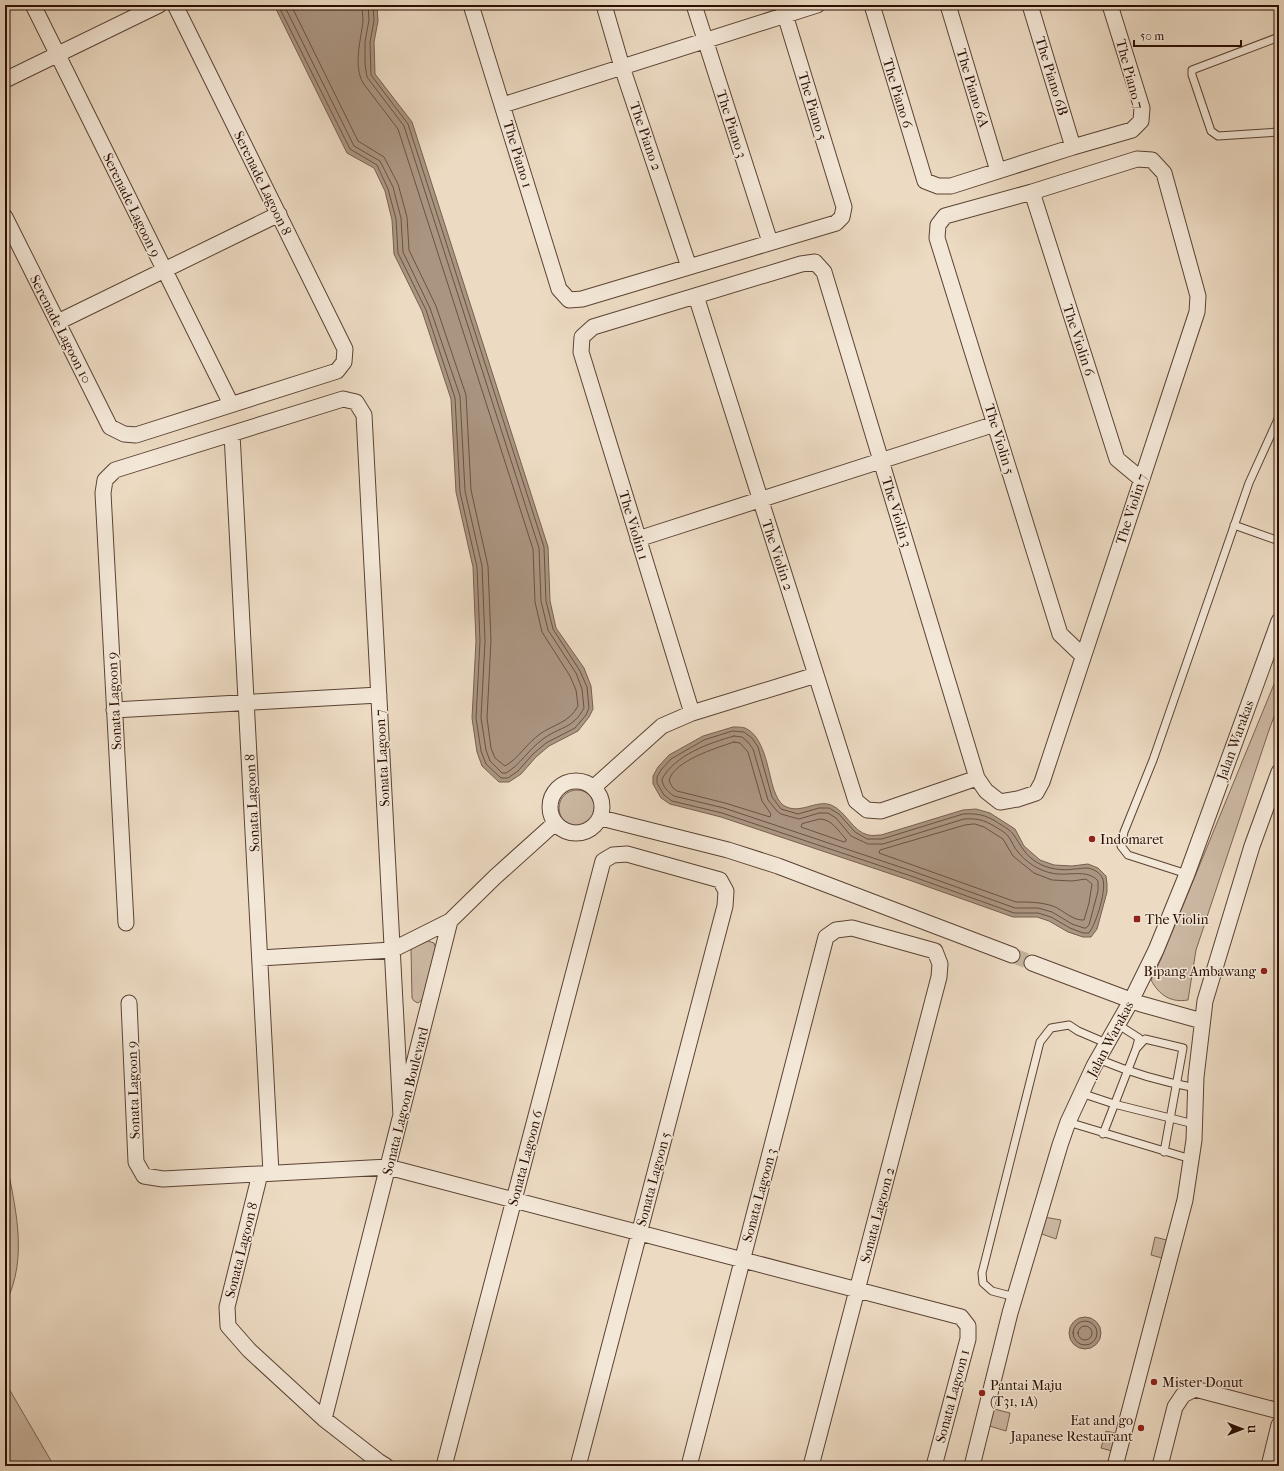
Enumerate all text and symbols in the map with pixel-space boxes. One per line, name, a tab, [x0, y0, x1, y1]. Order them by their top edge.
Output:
scale bar	[1134, 22, 1241, 48]
text: 50 m	[1140, 29, 1164, 43]
street label: The Piano 6B	[1032, 35, 1072, 118]
street label: The Piano 7	[1112, 37, 1147, 111]
street label: The Piano 6A	[953, 47, 993, 130]
street label: The Piano 6	[879, 56, 916, 131]
street label: The Piano 5	[794, 70, 831, 142]
street label: The Piano 3	[713, 88, 750, 160]
street label: The Piano 2	[626, 99, 665, 173]
street label: The Piano 1	[499, 118, 536, 190]
street label: Serenade Lagoon 8	[230, 128, 295, 238]
street label: Serenade Lagoon 9	[99, 150, 164, 260]
street label: Serenade Lagoon 10	[26, 272, 95, 386]
street label: The Violin 6	[1059, 302, 1098, 378]
street label: The Violin 5	[981, 402, 1018, 476]
street label: The Violin 7	[1112, 471, 1151, 547]
street label: The Violin 3	[878, 475, 915, 549]
street label: The Violin 1	[615, 488, 652, 562]
street label: The Violin 2	[758, 517, 797, 593]
street label: Sonata Lagoon 9	[103, 651, 126, 750]
street label: Jalan Warakas	[1213, 698, 1258, 783]
street label: Sonata Lagoon 7	[371, 709, 394, 807]
street label: Sonata Lagoon 8	[241, 754, 264, 852]
place label: Indomaret	[1100, 831, 1164, 848]
marker: Indomaret	[1087, 834, 1097, 844]
place label: The Violin	[1145, 911, 1209, 928]
marker: The Violin	[1132, 914, 1142, 924]
place label: Bipang Ambawang	[1144, 963, 1257, 980]
marker: Bipang Ambawang	[1259, 966, 1269, 976]
street label: Jalan Warakas	[1083, 998, 1138, 1081]
street label: Sonata Lagoon Boulevard	[379, 1025, 432, 1177]
street label: Sonata Lagoon 9	[123, 1041, 144, 1139]
street label: Sonata Lagoon 6	[505, 1108, 547, 1208]
street label: Sonata Lagoon 5	[633, 1130, 674, 1228]
street label: Sonata Lagoon 3	[739, 1146, 780, 1244]
street label: Sonata Lagoon 2	[857, 1166, 898, 1265]
street label: Sonata Lagoon 8	[221, 1201, 262, 1300]
street label: Sonata Lagoon 1	[932, 1348, 973, 1445]
place label: Mister Donut	[1162, 1374, 1244, 1391]
place label: Pantai Maju (T31, 1A)	[990, 1377, 1062, 1410]
marker: Mister Donut	[1149, 1377, 1159, 1387]
marker: Pantai Maju (T31, 1A)	[977, 1388, 987, 1398]
north arrow	[1222, 1409, 1262, 1449]
place label: Eat and go Japanese Restaurant	[1010, 1412, 1133, 1445]
marker: Eat and go Japanese Restaurant	[1136, 1423, 1146, 1433]
text: U	[1245, 1424, 1258, 1434]

